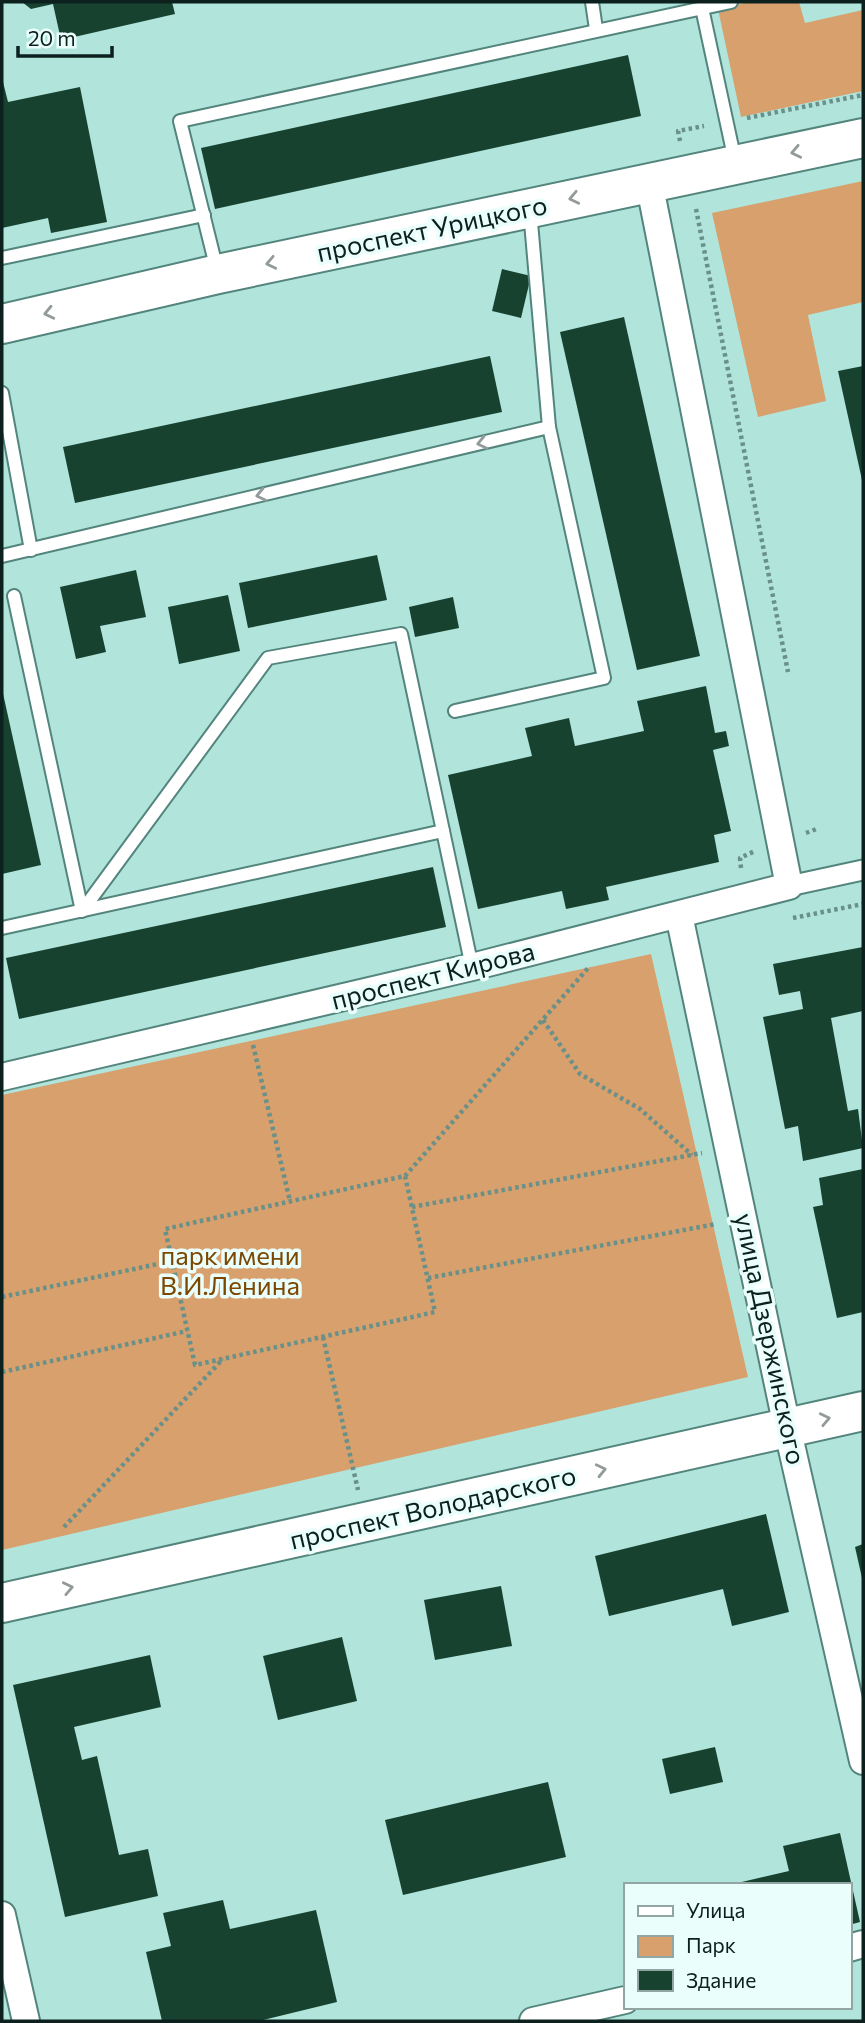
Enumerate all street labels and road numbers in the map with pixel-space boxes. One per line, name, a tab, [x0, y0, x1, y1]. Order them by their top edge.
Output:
street label: проспект Урицкого	[314, 188, 550, 267]
street label: проспект Кирова	[328, 934, 537, 1015]
street label: улица Дзержинского	[730, 1210, 813, 1467]
street label: проспект Володарского	[286, 1458, 579, 1555]

